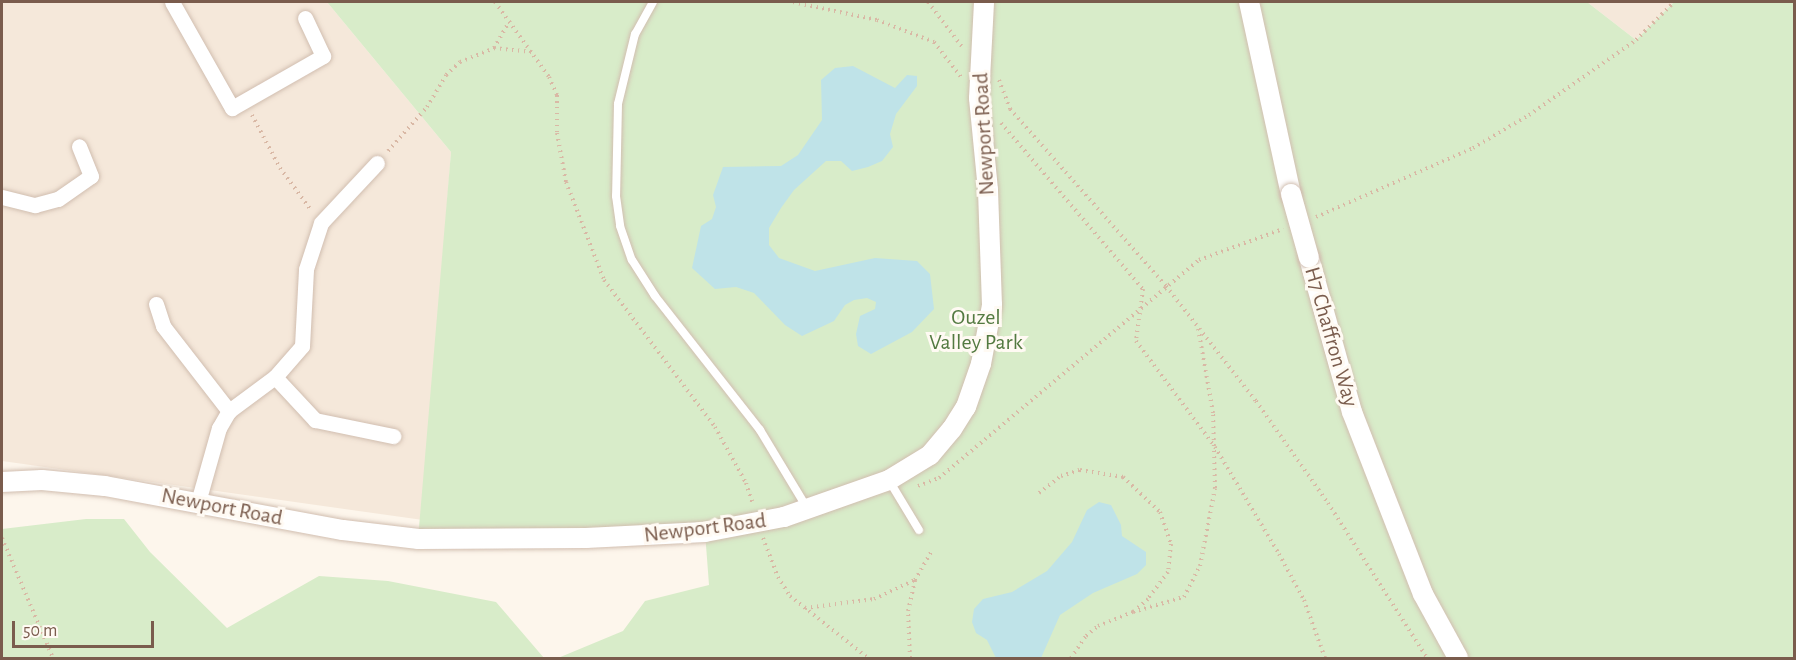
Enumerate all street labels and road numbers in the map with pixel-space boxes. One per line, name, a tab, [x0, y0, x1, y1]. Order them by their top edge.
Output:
street label: Newport Road	[968, 72, 1000, 196]
street label: H7 Chaffron Way	[1298, 264, 1364, 410]
street label: Newport Road	[159, 482, 285, 532]
street label: Newport Road	[642, 507, 768, 549]

